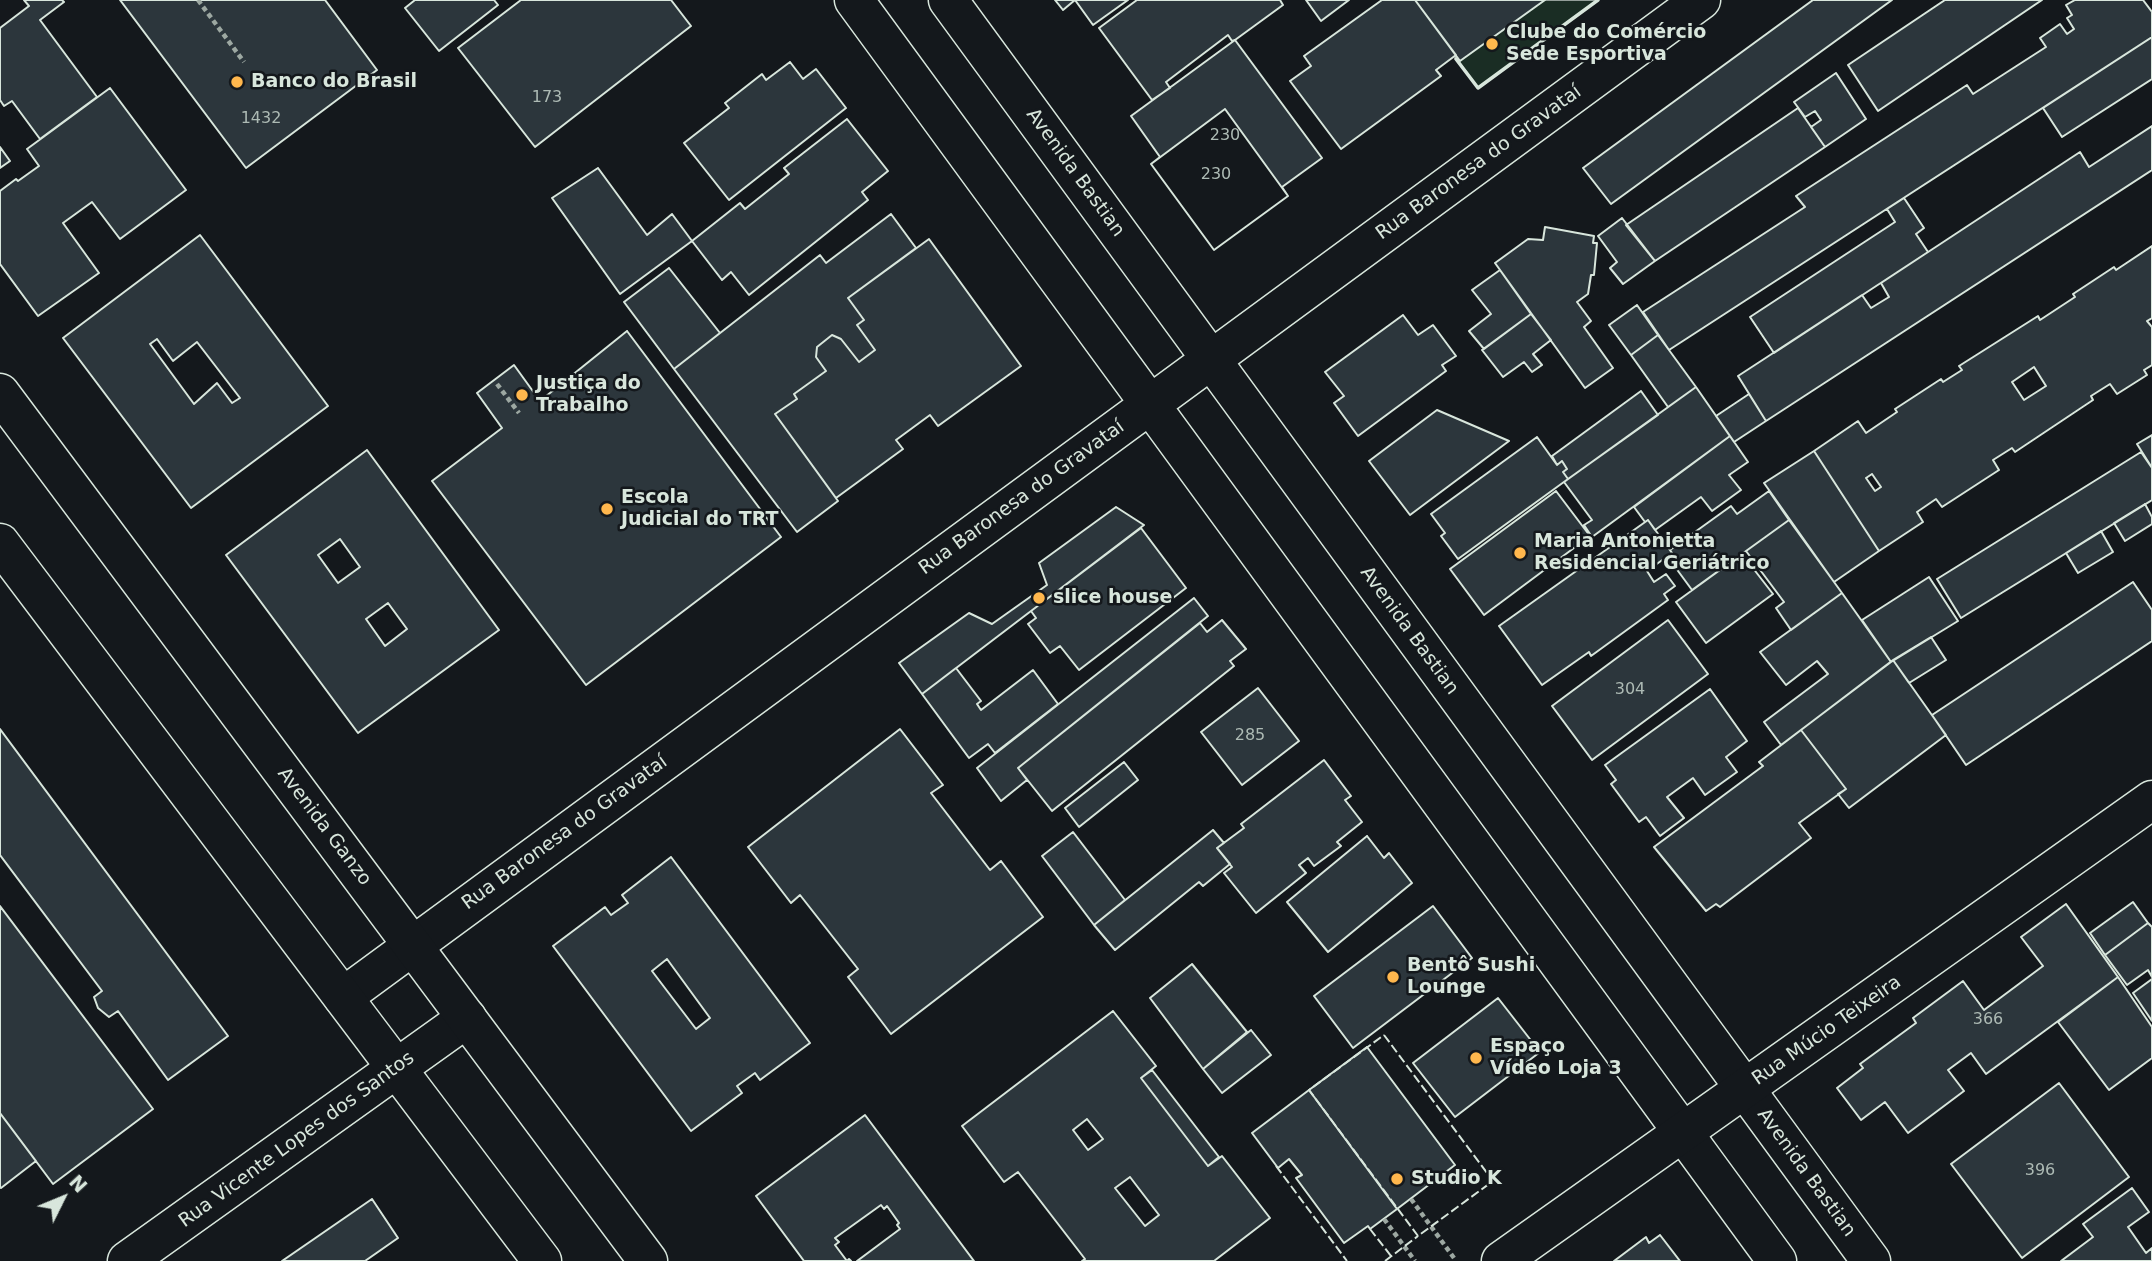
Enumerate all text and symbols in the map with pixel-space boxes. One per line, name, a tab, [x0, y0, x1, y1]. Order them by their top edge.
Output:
place label: Clube do Comércio Sede Esportiva	[1506, 22, 1706, 66]
marker: Clube do Comércio Sede Esportiva	[1484, 36, 1500, 52]
place label: Banco do Brasil	[251, 71, 417, 93]
marker: Banco do Brasil	[229, 74, 245, 90]
street label: Rua Baronesa do Gravataí	[1372, 81, 1586, 245]
house number: 173	[532, 88, 562, 108]
street label: Avenida Bastian	[1021, 104, 1129, 242]
house number: 1432	[241, 109, 281, 129]
house number: 230	[1210, 126, 1240, 146]
house number: 230	[1201, 165, 1231, 185]
place label: Justiça do Trabalho	[536, 373, 641, 417]
marker: Justiça do Trabalho	[514, 387, 530, 403]
street label: Rua Baronesa do Gravataí	[915, 416, 1129, 580]
place label: Escola Judicial do TRT	[621, 487, 778, 531]
marker: Escola Judicial do TRT	[599, 501, 615, 517]
place label: Maria Antonietta Residencial Geriátrico	[1534, 531, 1770, 575]
marker: Maria Antonietta Residencial Geriátrico	[1512, 545, 1528, 561]
street label: Avenida Bastian	[1355, 562, 1463, 700]
place label: slice house	[1053, 587, 1172, 609]
marker: slice house	[1031, 590, 1047, 606]
house number: 304	[1615, 680, 1645, 700]
house number: 285	[1235, 726, 1265, 746]
street label: Rua Baronesa do Gravataí	[458, 751, 672, 915]
street label: Avenida Ganzo	[272, 763, 376, 891]
place label: Bentô Sushi Lounge	[1407, 955, 1535, 999]
marker: Bentô Sushi Lounge	[1385, 969, 1401, 985]
street label: Rua Múcio Teixeira	[1748, 971, 1906, 1091]
house number: 366	[1973, 1010, 2003, 1030]
place label: Espaço Vídeo Loja 3	[1490, 1036, 1622, 1080]
street label: Rua Vicente Lopes dos Santos	[175, 1047, 419, 1233]
marker: Espaço Vídeo Loja 3	[1468, 1050, 1484, 1066]
street label: Avenida Bastian	[1752, 1104, 1860, 1242]
house number: 396	[2025, 1161, 2055, 1181]
north arrow	[28, 1163, 98, 1233]
place label: Studio K	[1411, 1168, 1502, 1190]
text: N	[65, 1170, 92, 1197]
marker: Studio K	[1389, 1171, 1405, 1187]

